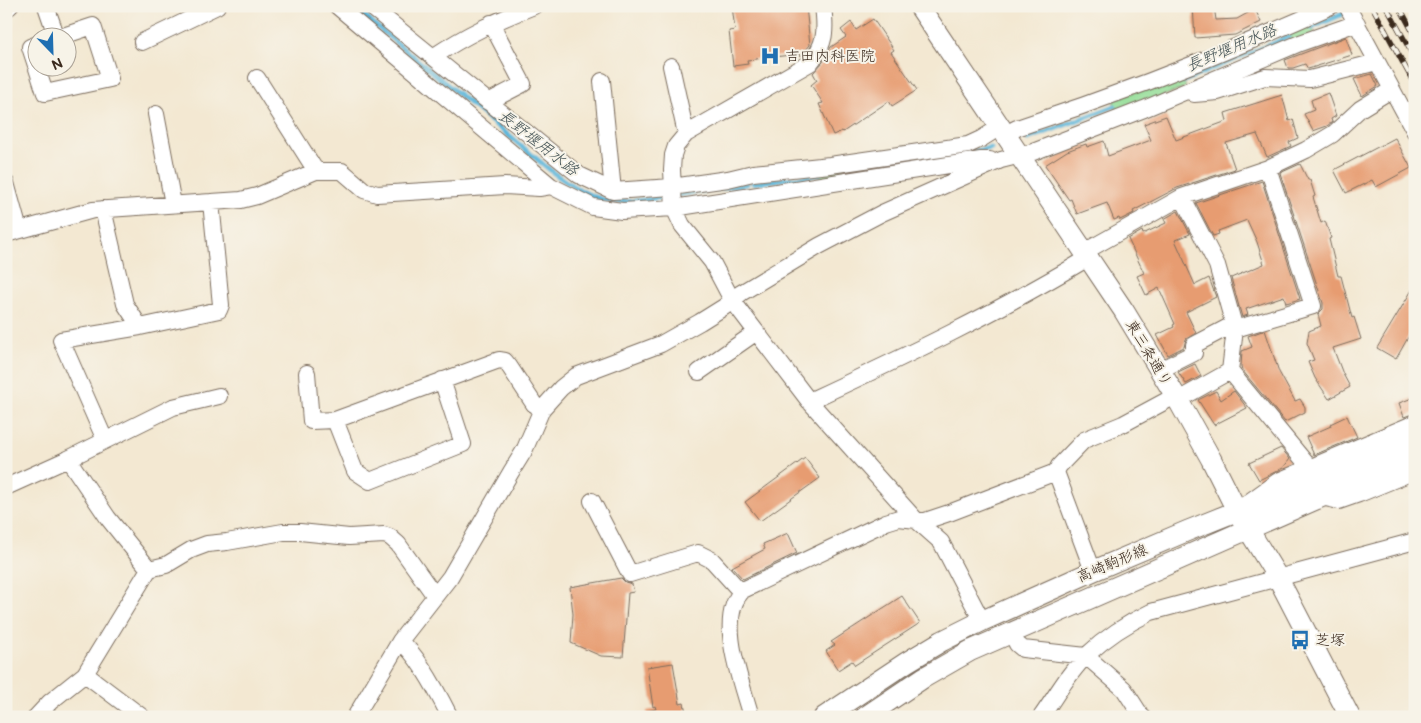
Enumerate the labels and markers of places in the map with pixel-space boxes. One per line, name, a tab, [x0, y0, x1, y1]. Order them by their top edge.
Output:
hospital icon: 吉田内科医院	[759, 45, 781, 67]
place label: 吉田内科医院	[785, 47, 875, 66]
bus stop icon: 芝塚	[1289, 629, 1311, 651]
place label: 芝塚	[1315, 631, 1345, 650]

